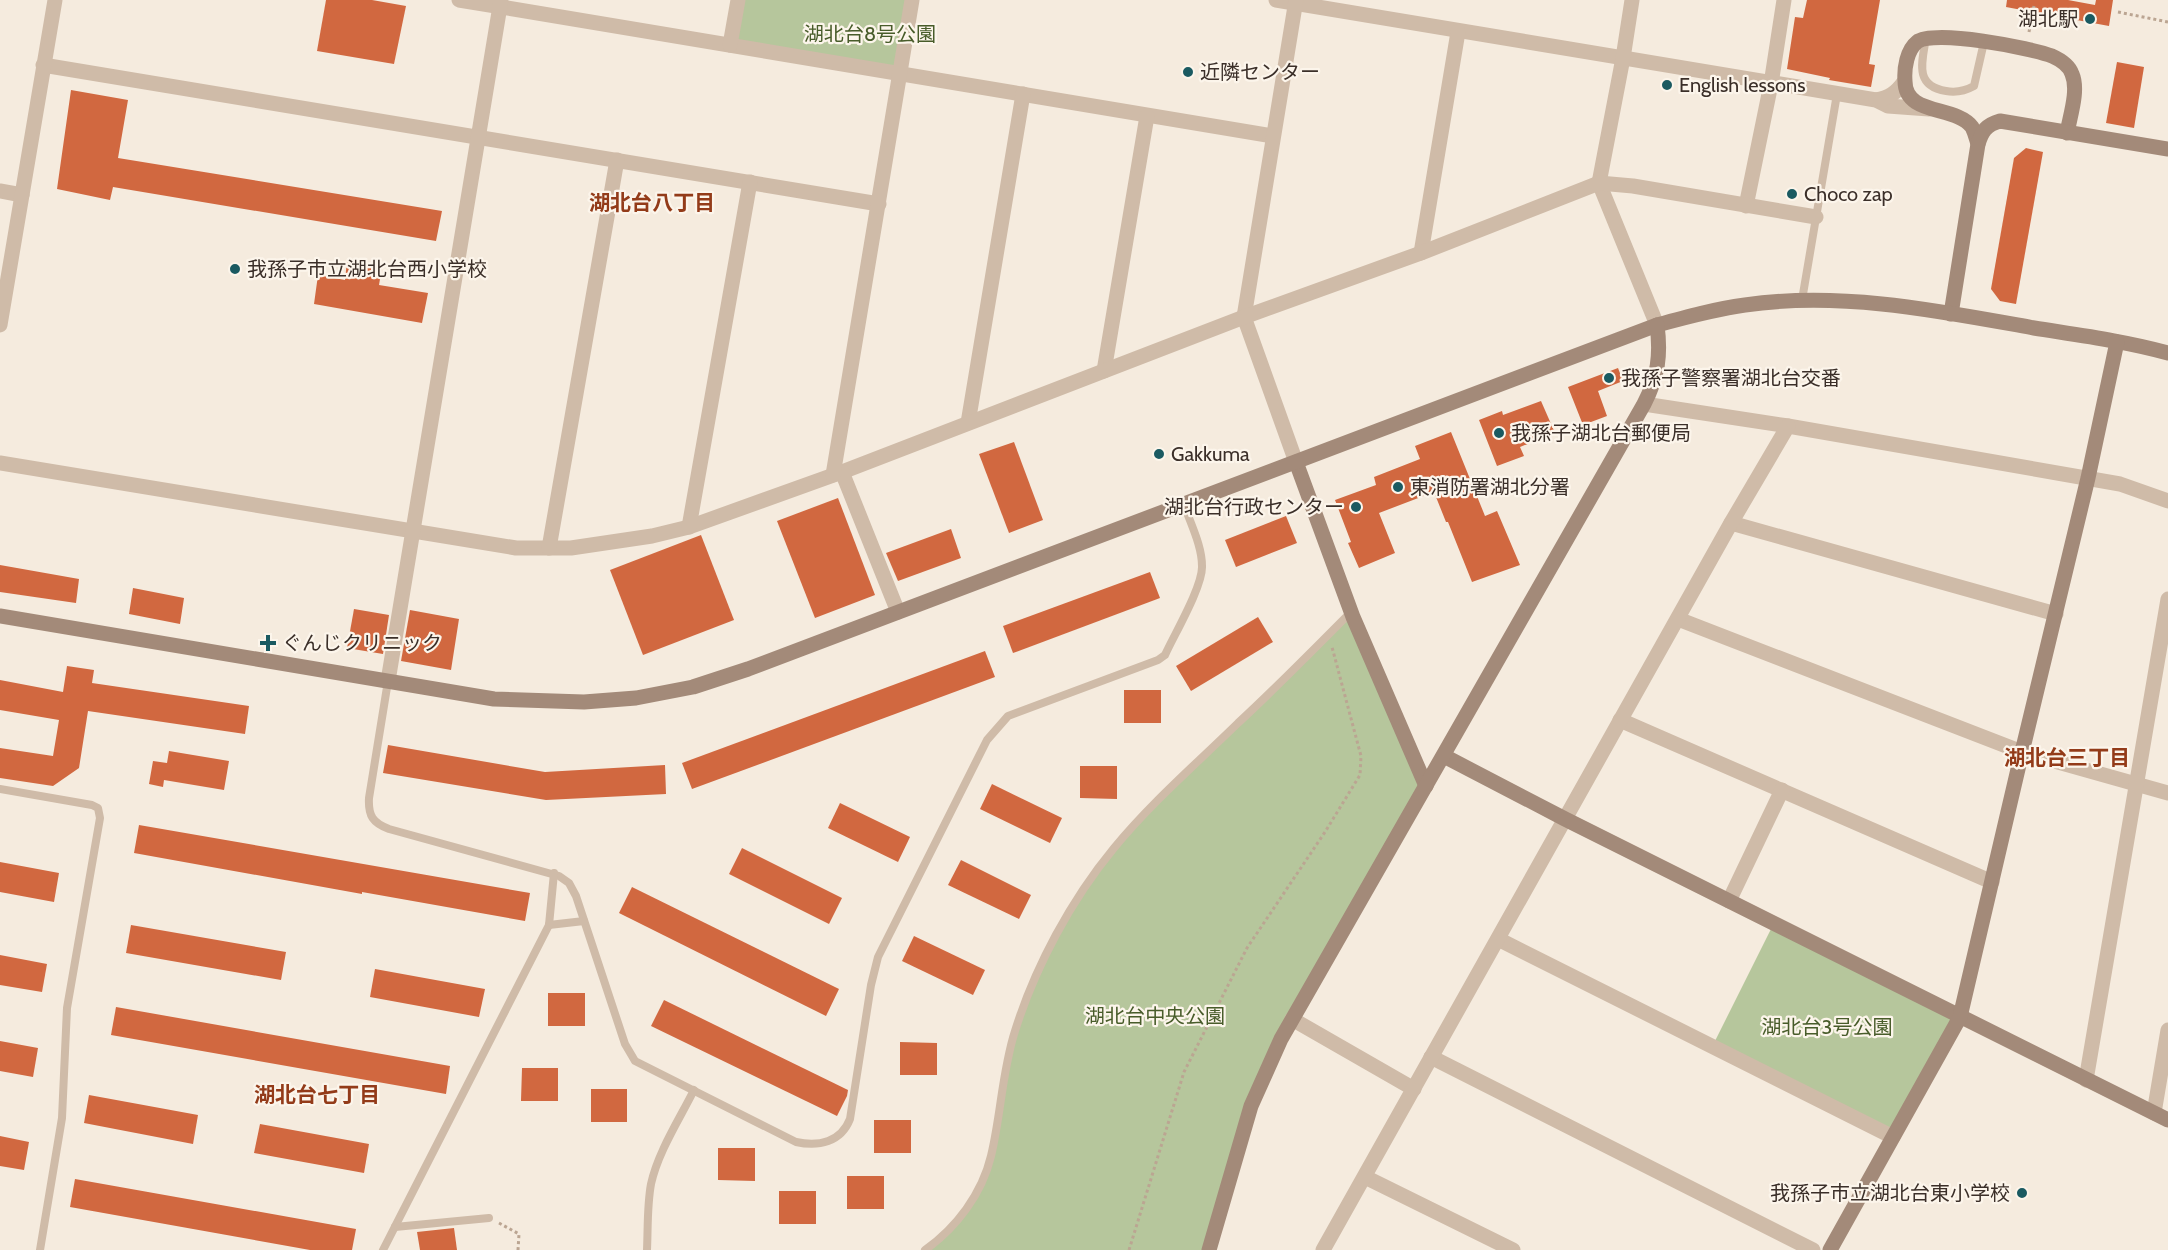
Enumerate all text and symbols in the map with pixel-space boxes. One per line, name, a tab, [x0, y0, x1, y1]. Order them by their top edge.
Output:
place label: 湖北駅	[2018, 7, 2078, 31]
marker: 湖北駅	[2083, 12, 2097, 26]
park label: 湖北台8号公園	[804, 22, 936, 46]
place label: 近隣センター	[1200, 60, 1320, 84]
marker: 近隣センター	[1181, 65, 1195, 79]
place label: English lessons	[1679, 73, 1806, 97]
marker: English lessons	[1660, 78, 1674, 92]
place label: Choco zap	[1804, 182, 1893, 206]
marker: Choco zap	[1785, 187, 1799, 201]
district label: 湖北台八丁目	[589, 190, 715, 215]
place label: 我孫子市立湖北台西小学校	[247, 257, 487, 281]
marker: 我孫子市立湖北台西小学校	[228, 262, 242, 276]
place label: 我孫子警察署湖北台交番	[1621, 366, 1841, 390]
marker: 我孫子警察署湖北台交番	[1602, 371, 1616, 385]
place label: 我孫子湖北台郵便局	[1511, 421, 1691, 445]
marker: 我孫子湖北台郵便局	[1492, 426, 1506, 440]
place label: Gakkuma	[1171, 442, 1250, 466]
marker: Gakkuma	[1152, 447, 1166, 461]
place label: 東消防署湖北分署	[1410, 475, 1570, 499]
marker: 東消防署湖北分署	[1391, 480, 1405, 494]
place label: 湖北台行政センター	[1164, 495, 1344, 519]
marker: 湖北台行政センター	[1349, 500, 1363, 514]
place label: ぐんじクリニック	[282, 631, 442, 655]
marker: ぐんじクリニック	[259, 634, 277, 652]
district label: 湖北台三丁目	[2004, 745, 2130, 770]
park label: 湖北台中央公園	[1085, 1004, 1225, 1028]
park label: 湖北台3号公園	[1762, 1015, 1892, 1039]
district label: 湖北台七丁目	[254, 1082, 380, 1107]
place label: 我孫子市立湖北台東小学校	[1770, 1181, 2010, 1205]
marker: 我孫子市立湖北台東小学校	[2015, 1186, 2029, 1200]

